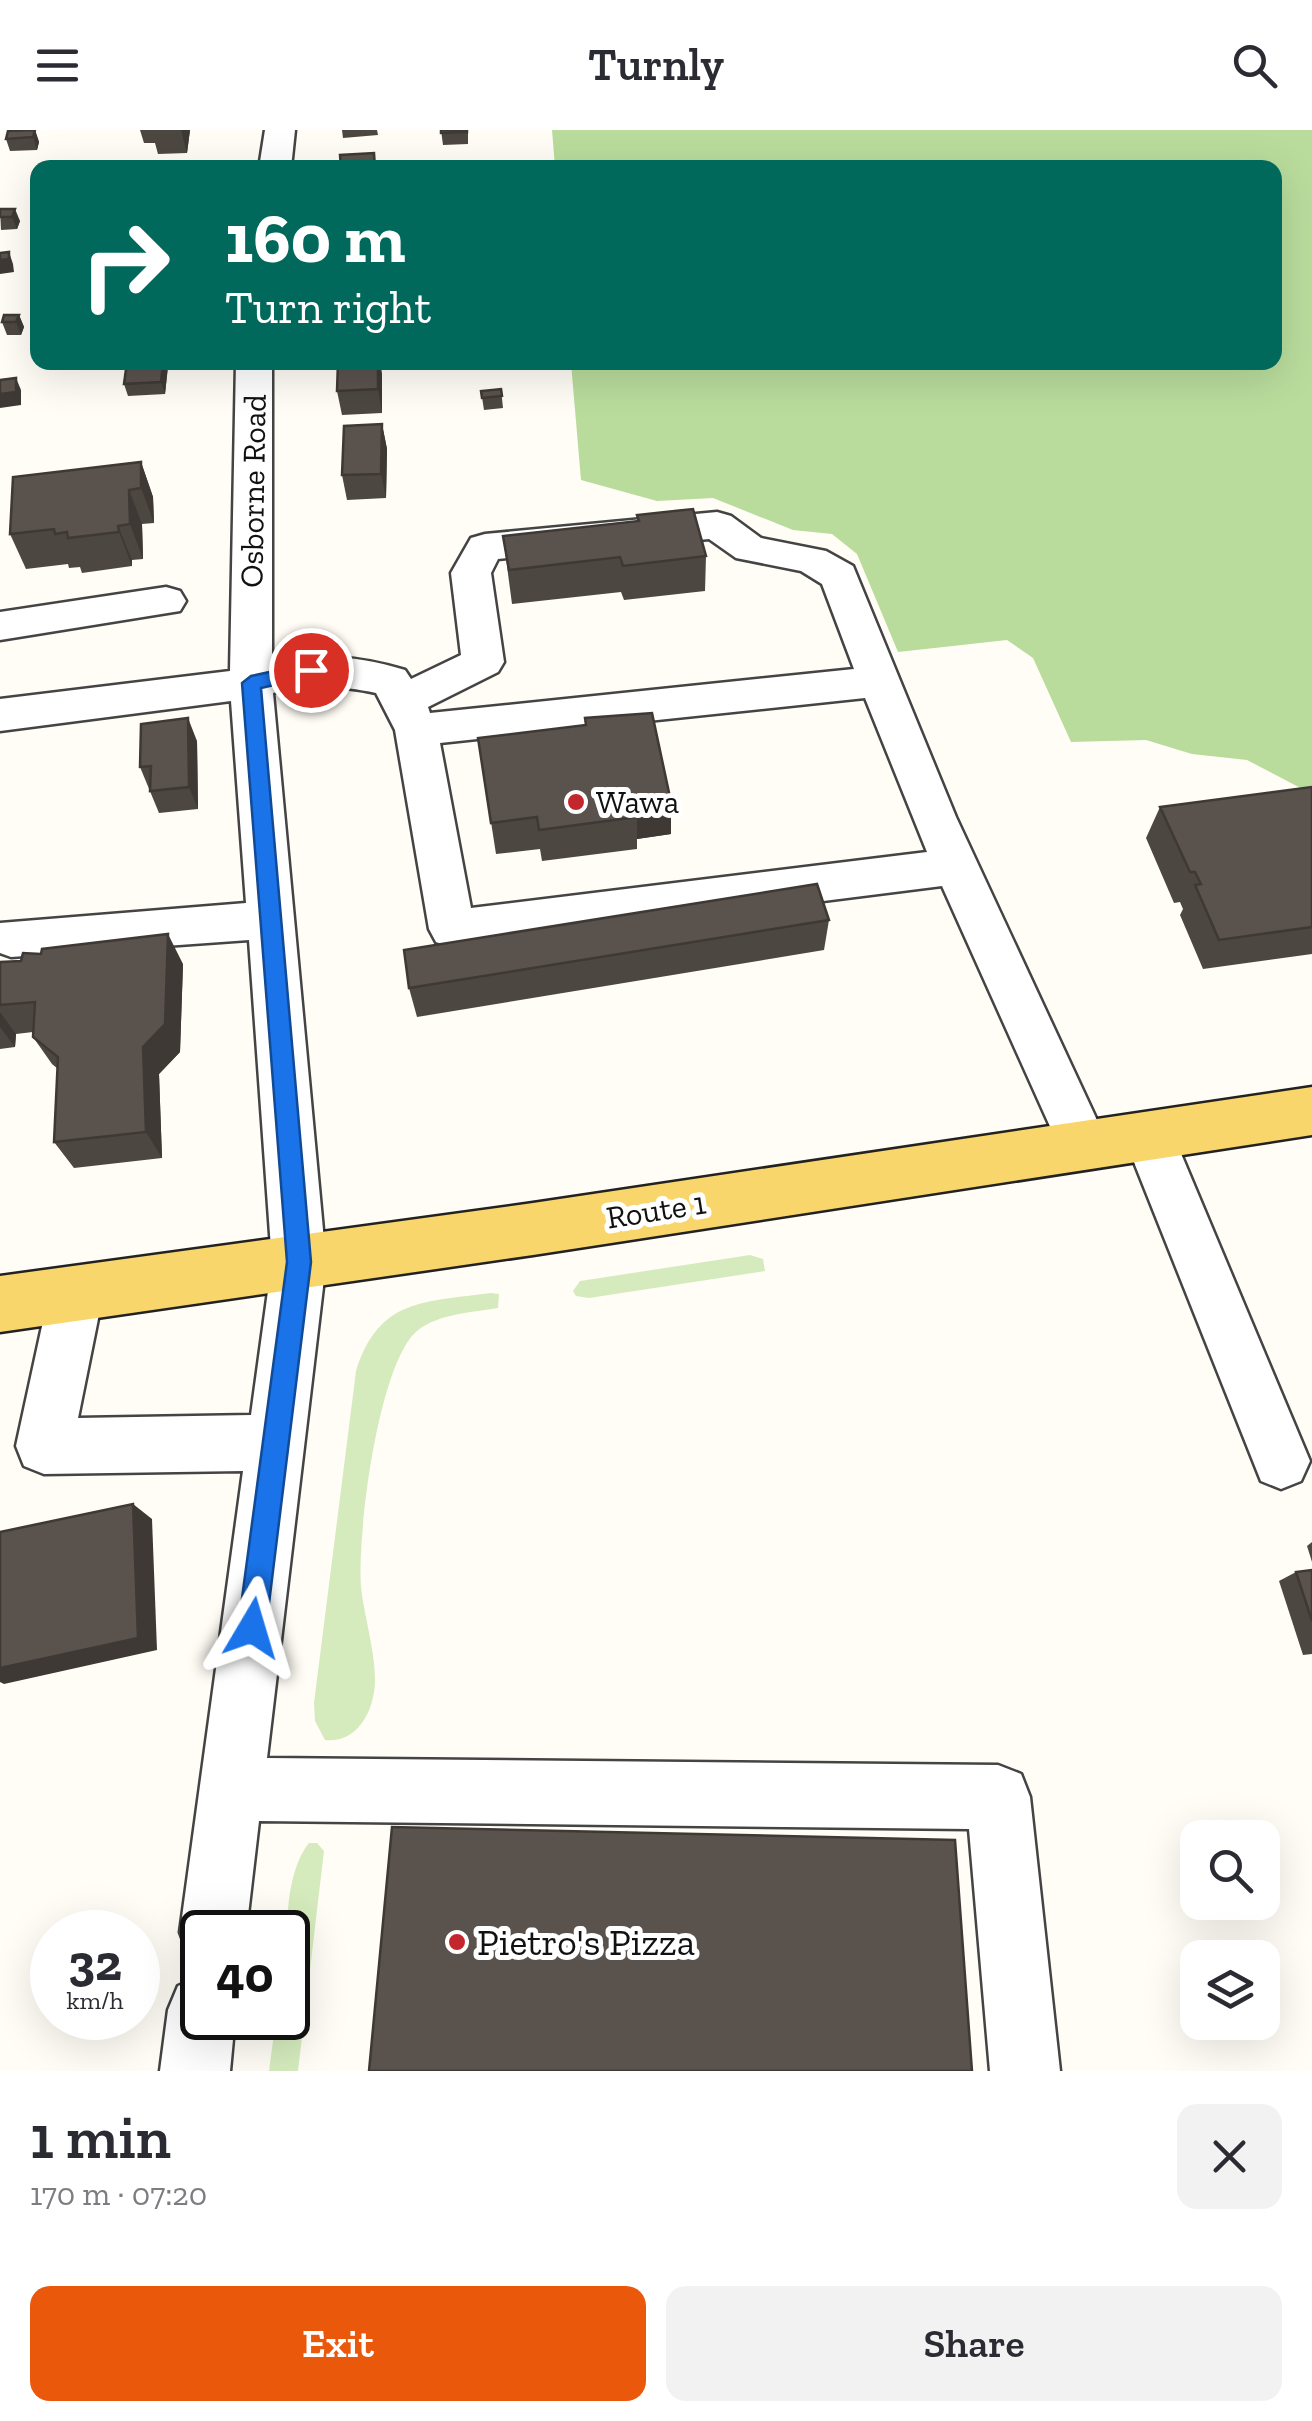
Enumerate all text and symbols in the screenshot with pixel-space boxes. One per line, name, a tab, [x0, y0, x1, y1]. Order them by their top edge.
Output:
icon: menu	[30, 38, 85, 93]
text: Turnly	[588, 38, 724, 92]
icon: search	[1227, 38, 1282, 93]
text: 160 m	[225, 196, 406, 280]
icon: right	[60, 200, 190, 330]
text: Turn right	[225, 281, 431, 335]
street label: Osborne Road	[232, 393, 274, 588]
pin	[269, 628, 354, 713]
icon: arrive	[284, 643, 339, 698]
place label: Wawa	[596, 783, 679, 821]
marker: Wawa	[565, 791, 587, 813]
street label: Route 1	[604, 1183, 708, 1237]
position arrow	[200, 1576, 304, 1680]
map controls	[1180, 1820, 1280, 2040]
button: search	[1180, 1820, 1280, 1920]
speed limit sign: 40	[180, 1910, 310, 2040]
place label: Pietro's Pizza	[477, 1919, 695, 1965]
marker: Pietro's Pizza	[446, 1931, 468, 1953]
text: 32	[68, 1933, 122, 1993]
button: layers	[1180, 1940, 1280, 2040]
text: km/h	[66, 1985, 124, 2015]
text: 1 min	[30, 2101, 171, 2173]
button: close	[1177, 2104, 1282, 2209]
text: 170 m · 07:20	[30, 2175, 207, 2213]
button: Exit	[30, 2286, 646, 2401]
button: Share	[666, 2286, 1282, 2401]

